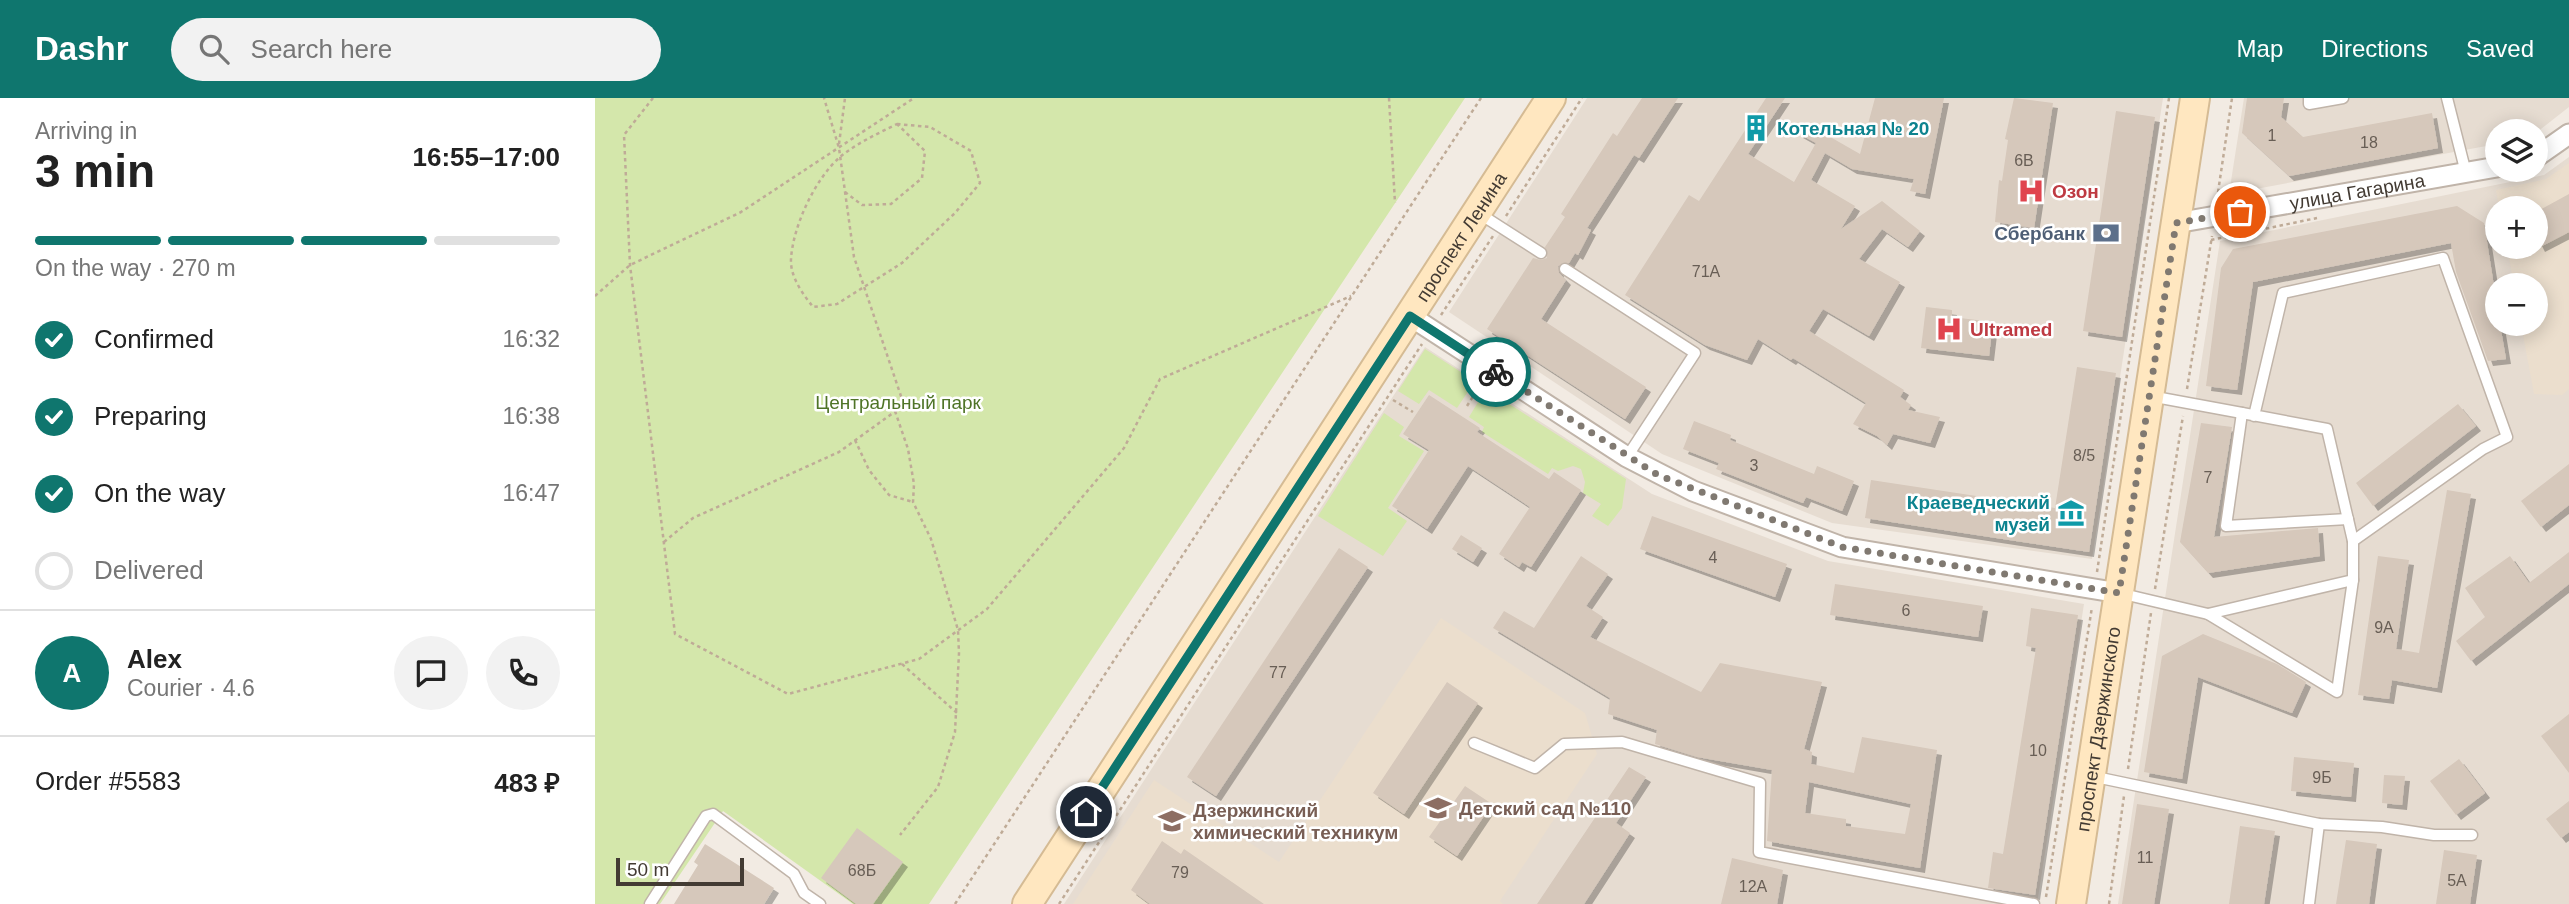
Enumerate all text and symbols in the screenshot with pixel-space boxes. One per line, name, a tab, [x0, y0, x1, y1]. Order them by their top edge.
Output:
search box	[171, 18, 661, 81]
text: Dashr	[35, 30, 129, 67]
icon: search	[195, 30, 233, 68]
text: Search here	[251, 34, 392, 64]
text: Map	[2237, 35, 2283, 62]
text: Directions	[2321, 35, 2428, 62]
text: Saved	[2466, 35, 2534, 62]
building icon: Котельная № 20	[1741, 113, 1771, 143]
text: Arriving in	[35, 118, 137, 144]
place label: Котельная № 20	[1777, 118, 1929, 139]
map controls	[2485, 119, 2548, 336]
button: layers	[2485, 119, 2548, 182]
house number: 1	[2268, 127, 2277, 144]
house number: 18	[2360, 134, 2378, 151]
text: 16:55–17:00	[413, 142, 560, 172]
text: 3 min	[35, 145, 155, 197]
house number: 6В	[2014, 152, 2034, 169]
street label: проспект Ленина	[1412, 168, 1511, 305]
street label: улица Гагарина	[2288, 170, 2427, 214]
hospital icon: Озон	[2016, 176, 2046, 206]
place label: Озон	[2052, 181, 2099, 202]
pin	[2210, 182, 2270, 242]
icon: bag	[2221, 193, 2259, 231]
button: +	[2485, 196, 2548, 259]
bank icon: Сбербанк	[2091, 218, 2121, 248]
place label: Сбербанк	[1994, 223, 2085, 244]
text: On the way · 270 m	[35, 255, 236, 281]
house number: 71А	[1692, 263, 1721, 280]
button: −	[2485, 273, 2548, 336]
hospital icon: Ultramed	[1934, 314, 1964, 344]
place label: Ultramed	[1970, 319, 2052, 340]
icon: check	[35, 321, 73, 359]
text: Confirmed	[94, 324, 214, 354]
text: 16:32	[502, 326, 560, 352]
courier	[1461, 337, 1531, 407]
icon: bike	[1477, 353, 1515, 391]
park label: Центральный парк	[815, 392, 982, 413]
icon: check	[35, 398, 73, 436]
text: Preparing	[94, 401, 207, 431]
text: 16:38	[502, 403, 560, 429]
house number: 8/5	[2073, 447, 2095, 464]
house number: 3	[1750, 457, 1759, 474]
house number: 7	[2204, 469, 2213, 486]
icon: check	[35, 475, 73, 513]
text: On the way	[94, 478, 226, 508]
text: 16:47	[502, 480, 560, 506]
place label: Краеведческий музей	[1907, 492, 2050, 535]
museum icon: Краеведческий музей	[2056, 498, 2086, 528]
house number: 4	[1709, 549, 1718, 566]
text: Delivered	[94, 555, 204, 585]
house number: 6	[1902, 602, 1911, 619]
house number: 9А	[2374, 619, 2394, 636]
street label: проспект Дзержинского	[2072, 625, 2125, 833]
button: chat	[394, 636, 468, 710]
button: phone	[486, 636, 560, 710]
text: Alex	[127, 644, 182, 674]
text: A	[63, 658, 81, 688]
house number: 77	[1269, 664, 1287, 681]
text: Courier · 4.6	[127, 675, 255, 701]
house number: 10	[2029, 742, 2047, 759]
text: Order #5583	[35, 766, 181, 796]
text: 483 ₽	[494, 768, 560, 798]
house number: 9Б	[2312, 769, 2332, 786]
pin	[1056, 782, 1116, 842]
icon: home	[1067, 793, 1105, 831]
school or university icon: Детский сад №110	[1423, 793, 1453, 823]
place label: Детский сад №110	[1459, 798, 1631, 819]
place label: Дзержинский химический техникум	[1193, 800, 1398, 843]
school or university icon: Дзержинский химический техникум	[1157, 806, 1187, 836]
house number: 11	[2137, 849, 2153, 866]
scale bar	[616, 855, 744, 887]
text: 50 m	[627, 859, 669, 880]
house number: 68Б	[848, 862, 876, 879]
house number: 79	[1171, 864, 1189, 881]
house number: 5А	[2447, 872, 2467, 889]
house number: 12А	[1739, 878, 1768, 895]

